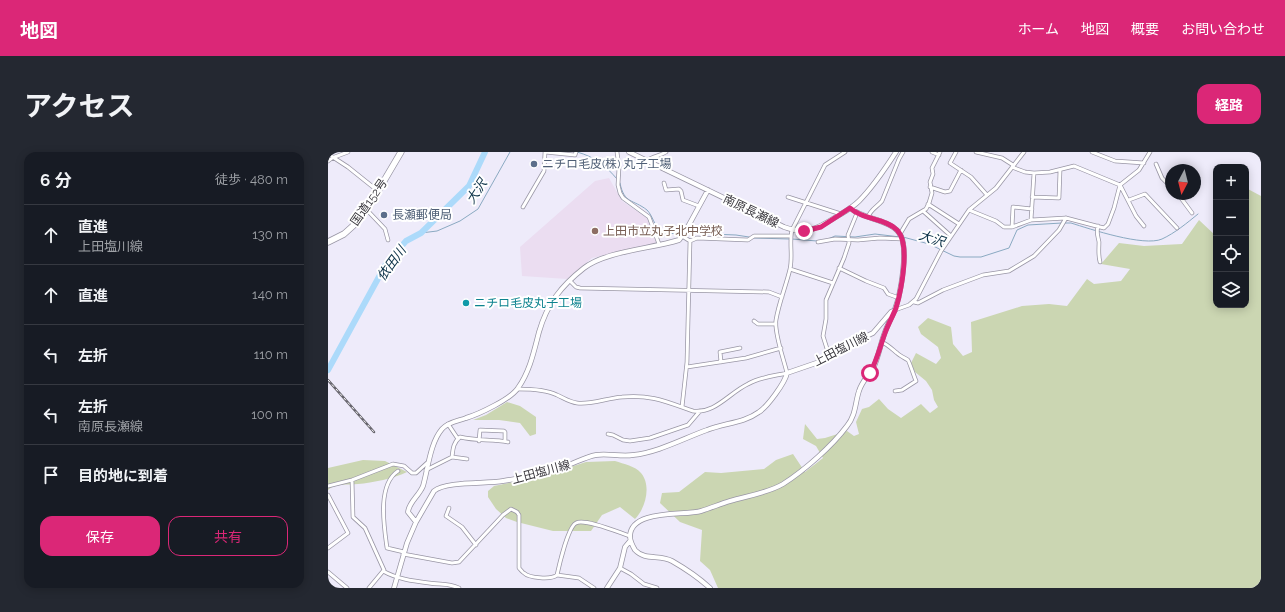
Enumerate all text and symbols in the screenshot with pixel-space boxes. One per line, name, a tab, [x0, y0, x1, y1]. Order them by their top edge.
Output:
text: 地図	[20, 19, 58, 41]
text: ホーム	[1017, 21, 1059, 37]
text: 地図	[1081, 21, 1109, 37]
text: 概要	[1131, 21, 1159, 37]
text: お問い合わせ	[1181, 21, 1265, 37]
button: 経路	[1197, 84, 1261, 124]
text: アクセス	[24, 90, 135, 123]
place label: ニチロ毛皮(株) 丸子工場	[542, 157, 672, 171]
marker: ニチロ毛皮(株) 丸子工場	[529, 159, 539, 169]
north arrow	[1165, 164, 1201, 200]
map controls	[1213, 164, 1249, 308]
button: +	[1213, 164, 1249, 200]
text: 6 分	[40, 170, 71, 190]
text: 徒歩 · 480 m	[215, 172, 288, 187]
water label: 大沢	[463, 175, 491, 206]
street label: 国道152号	[348, 176, 390, 228]
street label: 南原長瀬線	[721, 192, 781, 230]
button: −	[1213, 200, 1249, 236]
place label: 長瀬郵便局	[392, 208, 452, 222]
marker: 長瀬郵便局	[379, 210, 389, 220]
text: 直進	[78, 218, 108, 236]
route end	[795, 222, 813, 240]
icon: ahead	[40, 224, 62, 246]
place label: 上田市立丸子北中学校	[603, 224, 723, 238]
marker: 上田市立丸子北中学校	[590, 226, 600, 236]
text: 130 m	[252, 227, 288, 242]
water label: 大沢	[917, 227, 948, 250]
button: locate	[1213, 236, 1249, 272]
text: 上田塩川線	[78, 239, 143, 254]
water label: 依田川	[374, 241, 410, 283]
button: layers	[1213, 272, 1249, 308]
icon: ahead	[40, 284, 62, 306]
text: 直進	[78, 287, 108, 305]
text: 140 m	[252, 287, 288, 302]
place label: ニチロ毛皮丸子工場	[474, 296, 582, 310]
marker: ニチロ毛皮丸子工場	[461, 298, 471, 308]
street label: 上田塩川線	[811, 329, 871, 369]
icon: left	[40, 344, 62, 366]
text: 左折	[78, 347, 108, 365]
text: 110 m	[254, 347, 288, 362]
route start	[861, 364, 879, 382]
text: 左折	[78, 398, 108, 416]
icon: left	[40, 404, 62, 426]
text: 100 m	[251, 407, 288, 422]
text: 南原長瀬線	[78, 419, 143, 434]
street label: 上田塩川線	[510, 457, 572, 487]
icon: arrive	[40, 464, 62, 486]
text: 目的地に到着	[78, 467, 168, 485]
button: 保存	[40, 516, 160, 556]
button: 共有	[168, 516, 288, 556]

